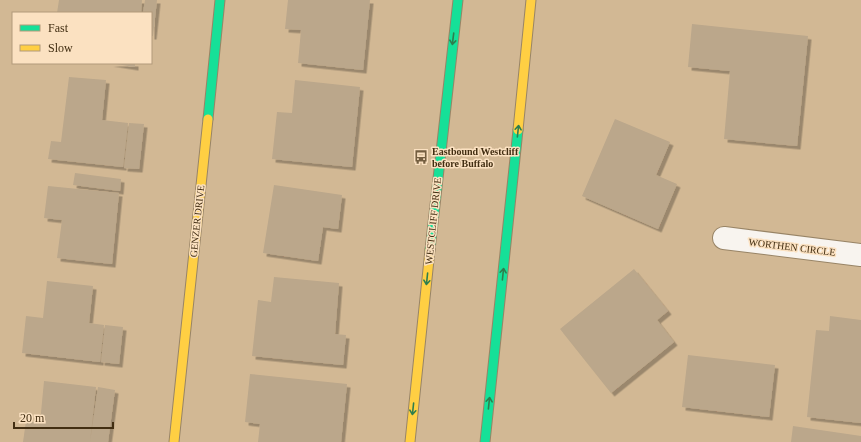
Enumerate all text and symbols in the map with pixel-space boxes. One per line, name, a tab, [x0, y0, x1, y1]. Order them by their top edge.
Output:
legend	[12, 12, 152, 64]
text: Fast	[48, 21, 69, 35]
one-way arrow	[449, 32, 457, 45]
text: Slow	[48, 41, 73, 55]
one-way arrow	[514, 125, 521, 138]
place label: Eastbound Westcliff before Buffalo	[432, 146, 519, 169]
bus stop icon: Eastbound Westcliff before Buffalo	[413, 149, 429, 165]
street label: WESTCLIFF DRIVE	[423, 177, 443, 265]
street label: GENZER DRIVE	[188, 184, 206, 258]
street label: WORTHEN CIRCLE	[748, 236, 836, 258]
one-way arrow	[499, 268, 506, 281]
one-way arrow	[423, 272, 430, 285]
one-way arrow	[485, 397, 493, 410]
one-way arrow	[410, 402, 417, 415]
scale bar	[14, 404, 113, 430]
text: 20 m	[20, 411, 45, 425]

